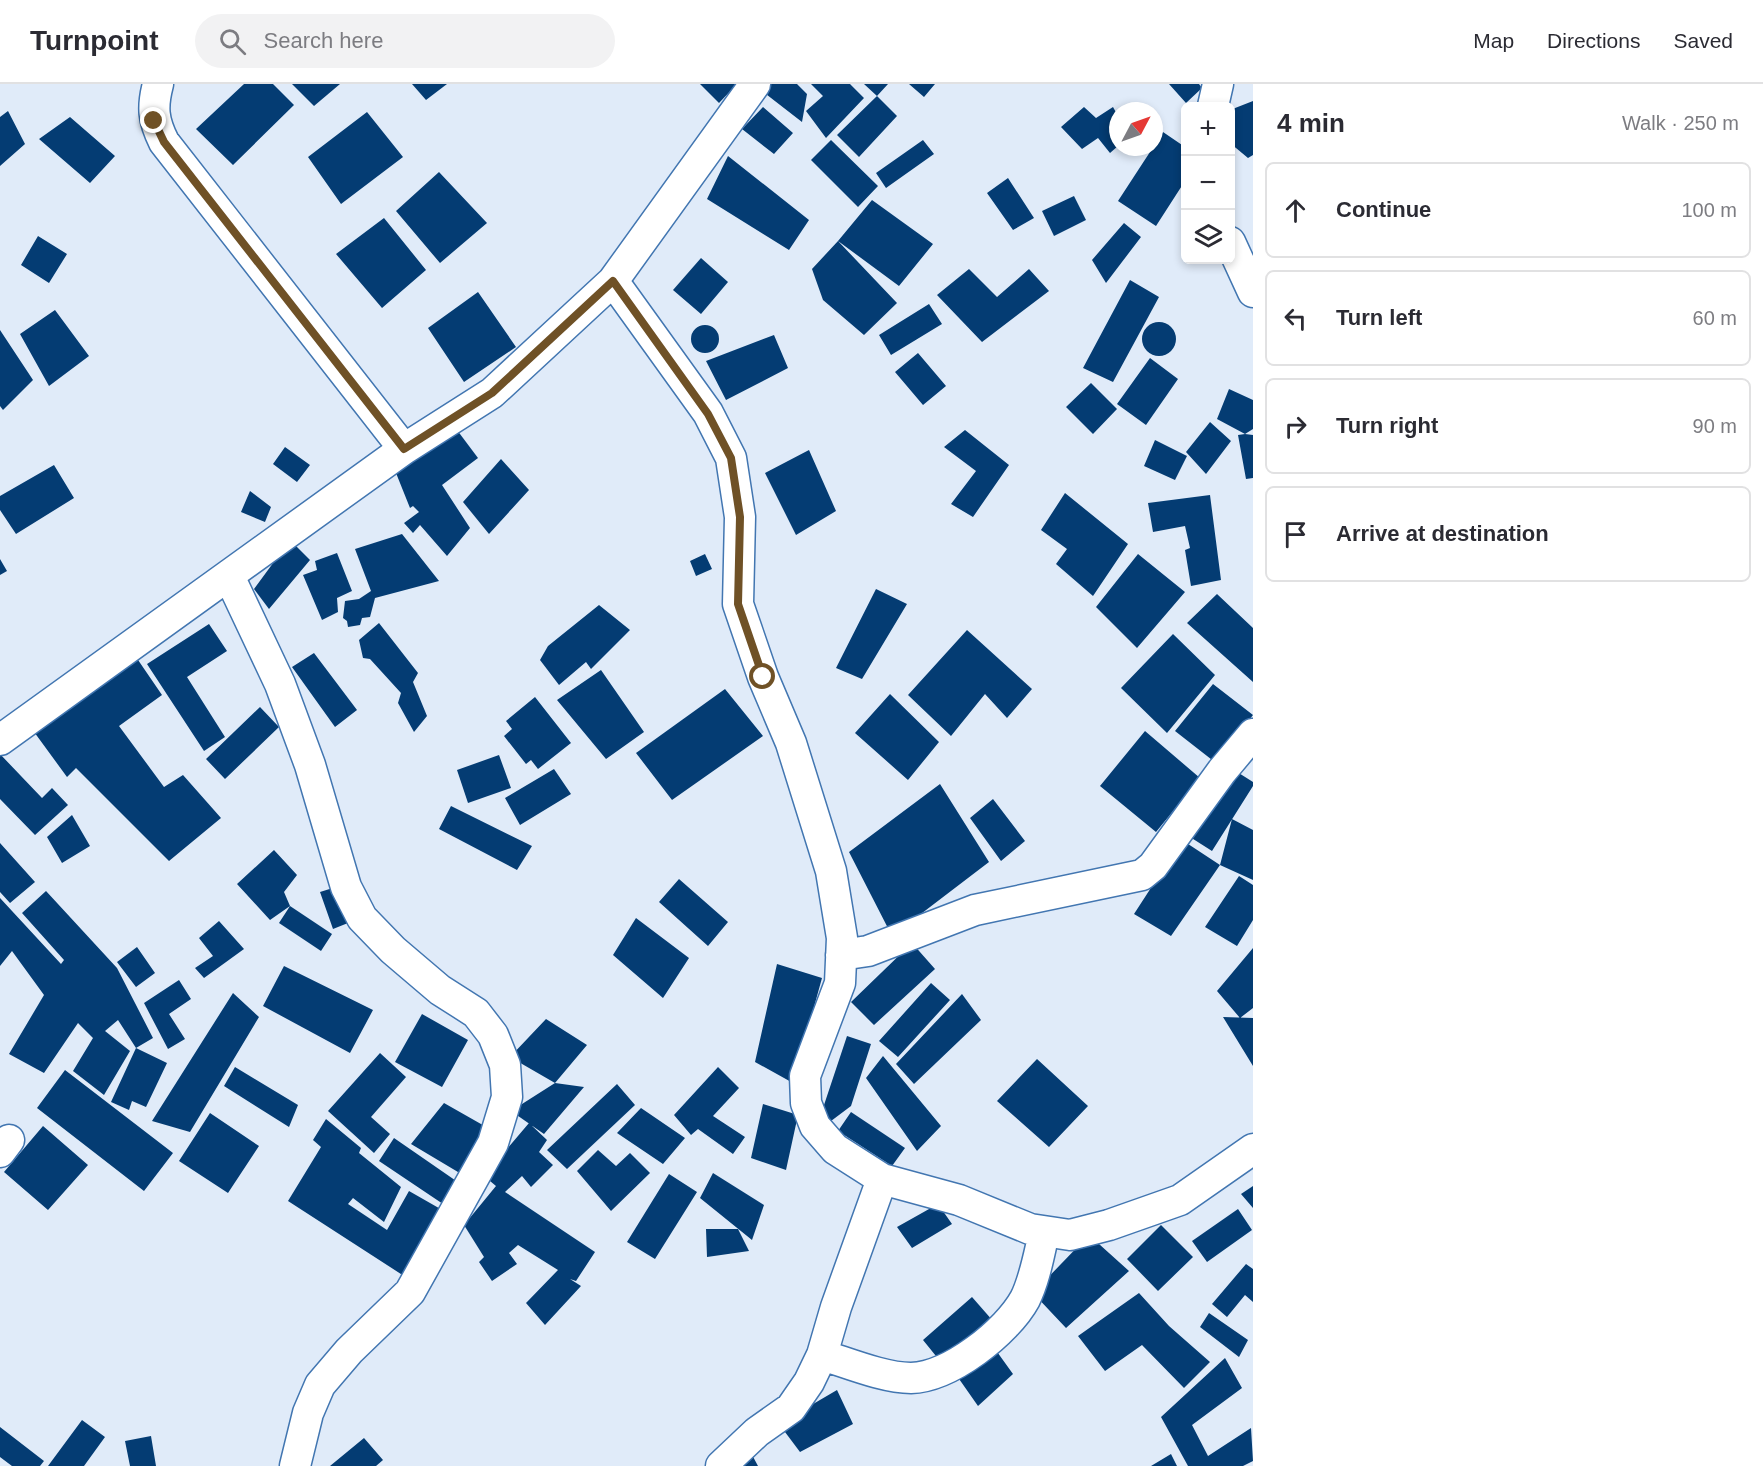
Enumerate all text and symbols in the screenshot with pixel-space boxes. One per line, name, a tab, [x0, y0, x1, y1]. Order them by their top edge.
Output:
search box	[195, 14, 615, 68]
text: Turnpoint	[30, 25, 159, 56]
icon: search	[216, 25, 249, 58]
text: Search here	[264, 28, 383, 53]
text: Map	[1473, 29, 1514, 52]
text: Directions	[1547, 29, 1640, 52]
text: Saved	[1673, 29, 1733, 52]
north arrow	[1109, 102, 1163, 156]
map controls	[1181, 102, 1235, 264]
button: +	[1181, 102, 1235, 156]
route end	[140, 107, 166, 133]
text: 4 min	[1277, 108, 1345, 138]
text: Walk · 250 m	[1622, 112, 1739, 134]
button: −	[1181, 156, 1235, 210]
icon: ahead	[1279, 194, 1312, 227]
text: Continue	[1336, 197, 1431, 222]
text: 100 m	[1681, 199, 1737, 221]
button: layers	[1181, 210, 1235, 264]
icon: left	[1279, 302, 1312, 335]
text: Turn left	[1336, 305, 1422, 330]
text: 60 m	[1693, 307, 1737, 329]
icon: right	[1279, 410, 1312, 443]
text: Turn right	[1336, 413, 1438, 438]
text: 90 m	[1693, 415, 1737, 437]
icon: arrive	[1279, 518, 1312, 551]
text: Arrive at destination	[1336, 521, 1549, 546]
route start	[749, 663, 775, 689]

